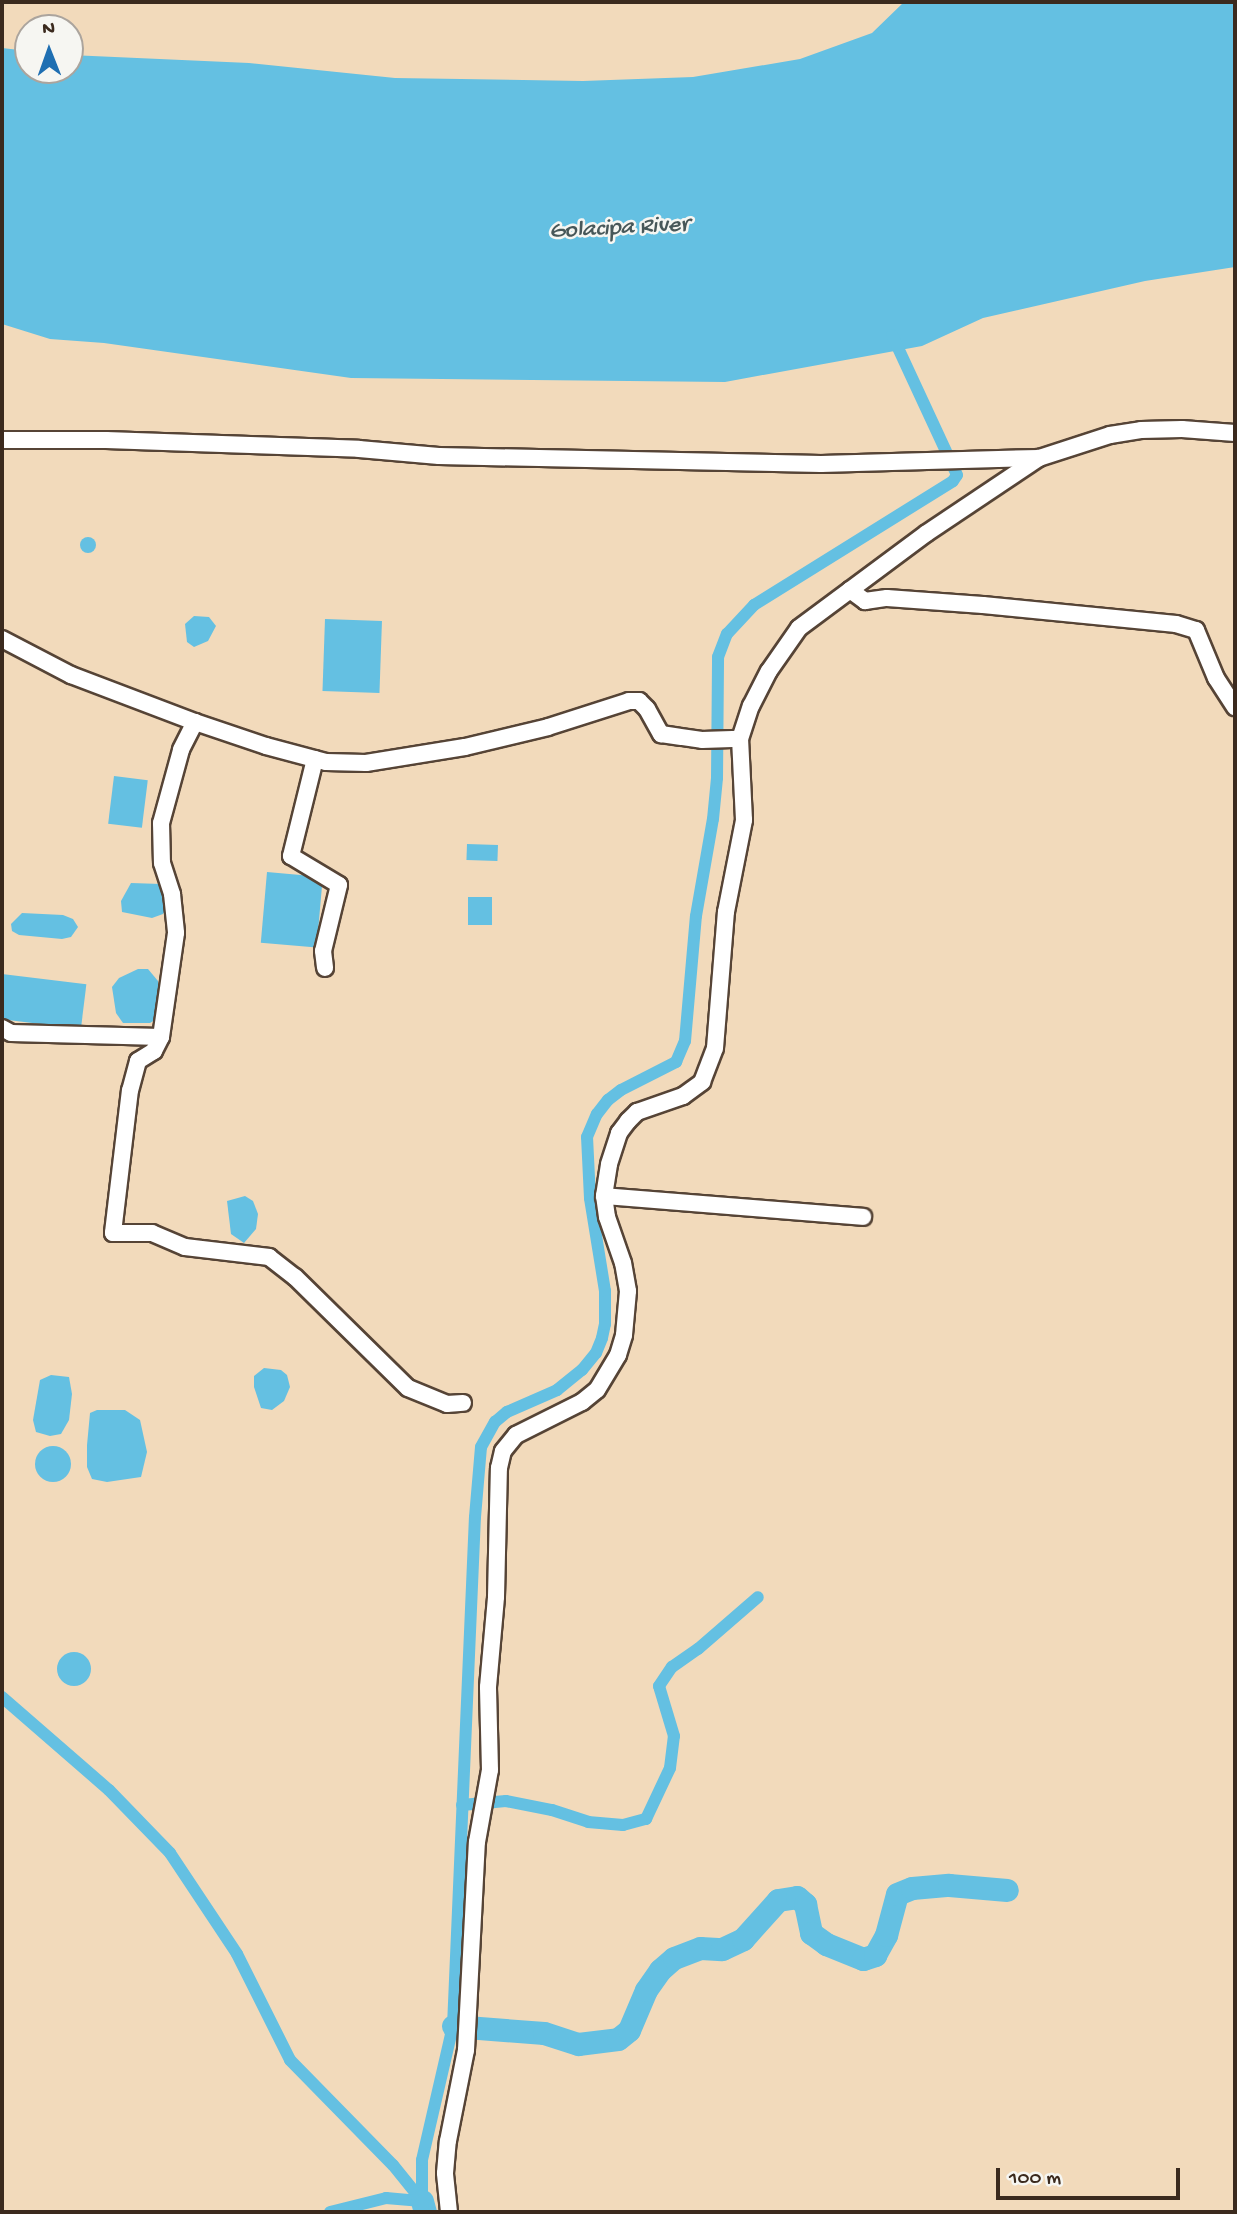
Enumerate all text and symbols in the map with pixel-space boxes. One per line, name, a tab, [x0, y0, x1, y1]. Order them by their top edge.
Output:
north arrow	[14, 14, 84, 84]
text: N	[42, 18, 55, 41]
water label: Golacipa River	[549, 211, 689, 247]
scale bar	[999, 2154, 1183, 2198]
text: 100 m	[1009, 2167, 1061, 2192]

